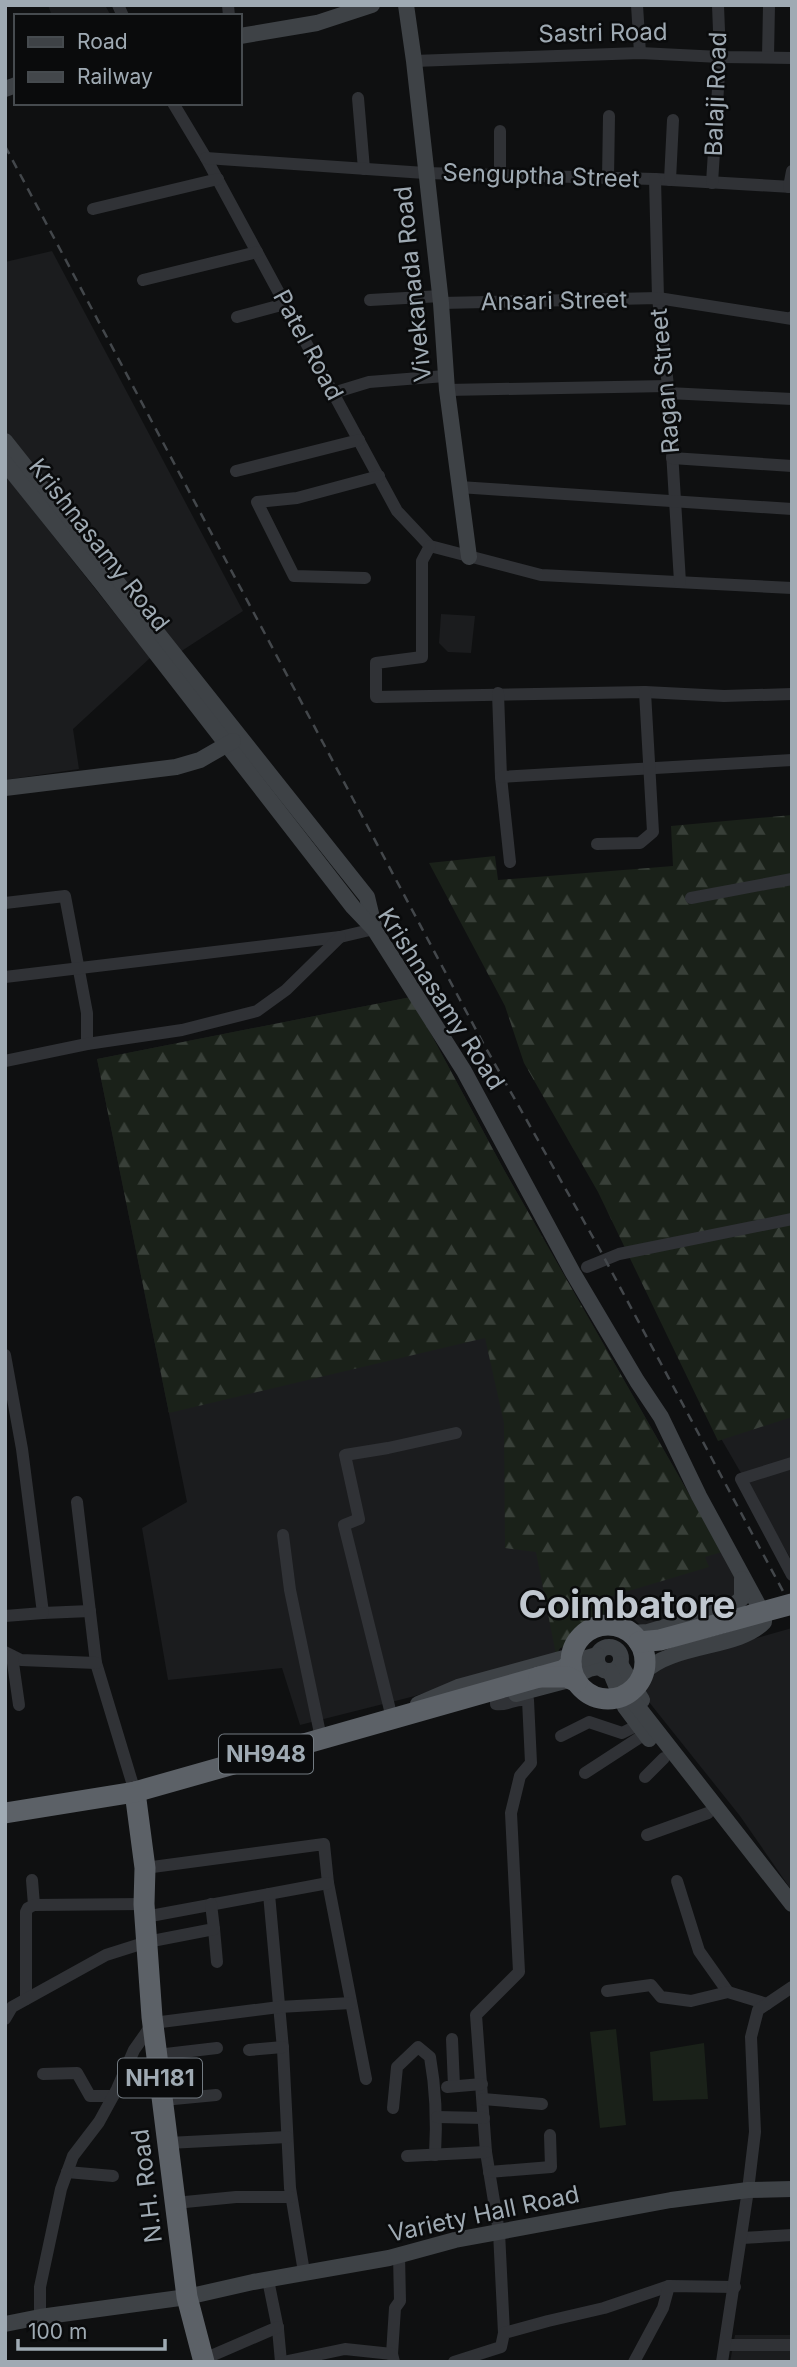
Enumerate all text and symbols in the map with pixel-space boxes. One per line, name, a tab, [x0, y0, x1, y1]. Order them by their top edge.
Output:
legend	[14, 14, 242, 105]
street label: Sastri Road	[538, 17, 668, 48]
text: Road	[77, 29, 128, 54]
street label: Balaji Road	[699, 31, 732, 157]
text: Railway	[77, 64, 153, 89]
street label: Senguptha Street	[442, 158, 640, 193]
street label: Vivekanada Road	[388, 185, 437, 383]
street label: Patel Road	[267, 285, 350, 405]
street label: Ansari Street	[480, 285, 628, 316]
street label: Ragan Street	[644, 307, 685, 455]
street label: Krishnasamy Road	[23, 453, 176, 637]
street label: Krishnasamy Road	[372, 902, 511, 1095]
district label: Coimbatore	[519, 1581, 735, 1627]
road number: NH948	[219, 1735, 313, 1774]
road number: NH181	[118, 2058, 202, 2098]
street label: N.H. Road	[125, 2128, 168, 2245]
street label: Variety Hall Road	[386, 2179, 582, 2248]
scale bar	[18, 2308, 164, 2352]
text: 100 m	[28, 2319, 87, 2344]

